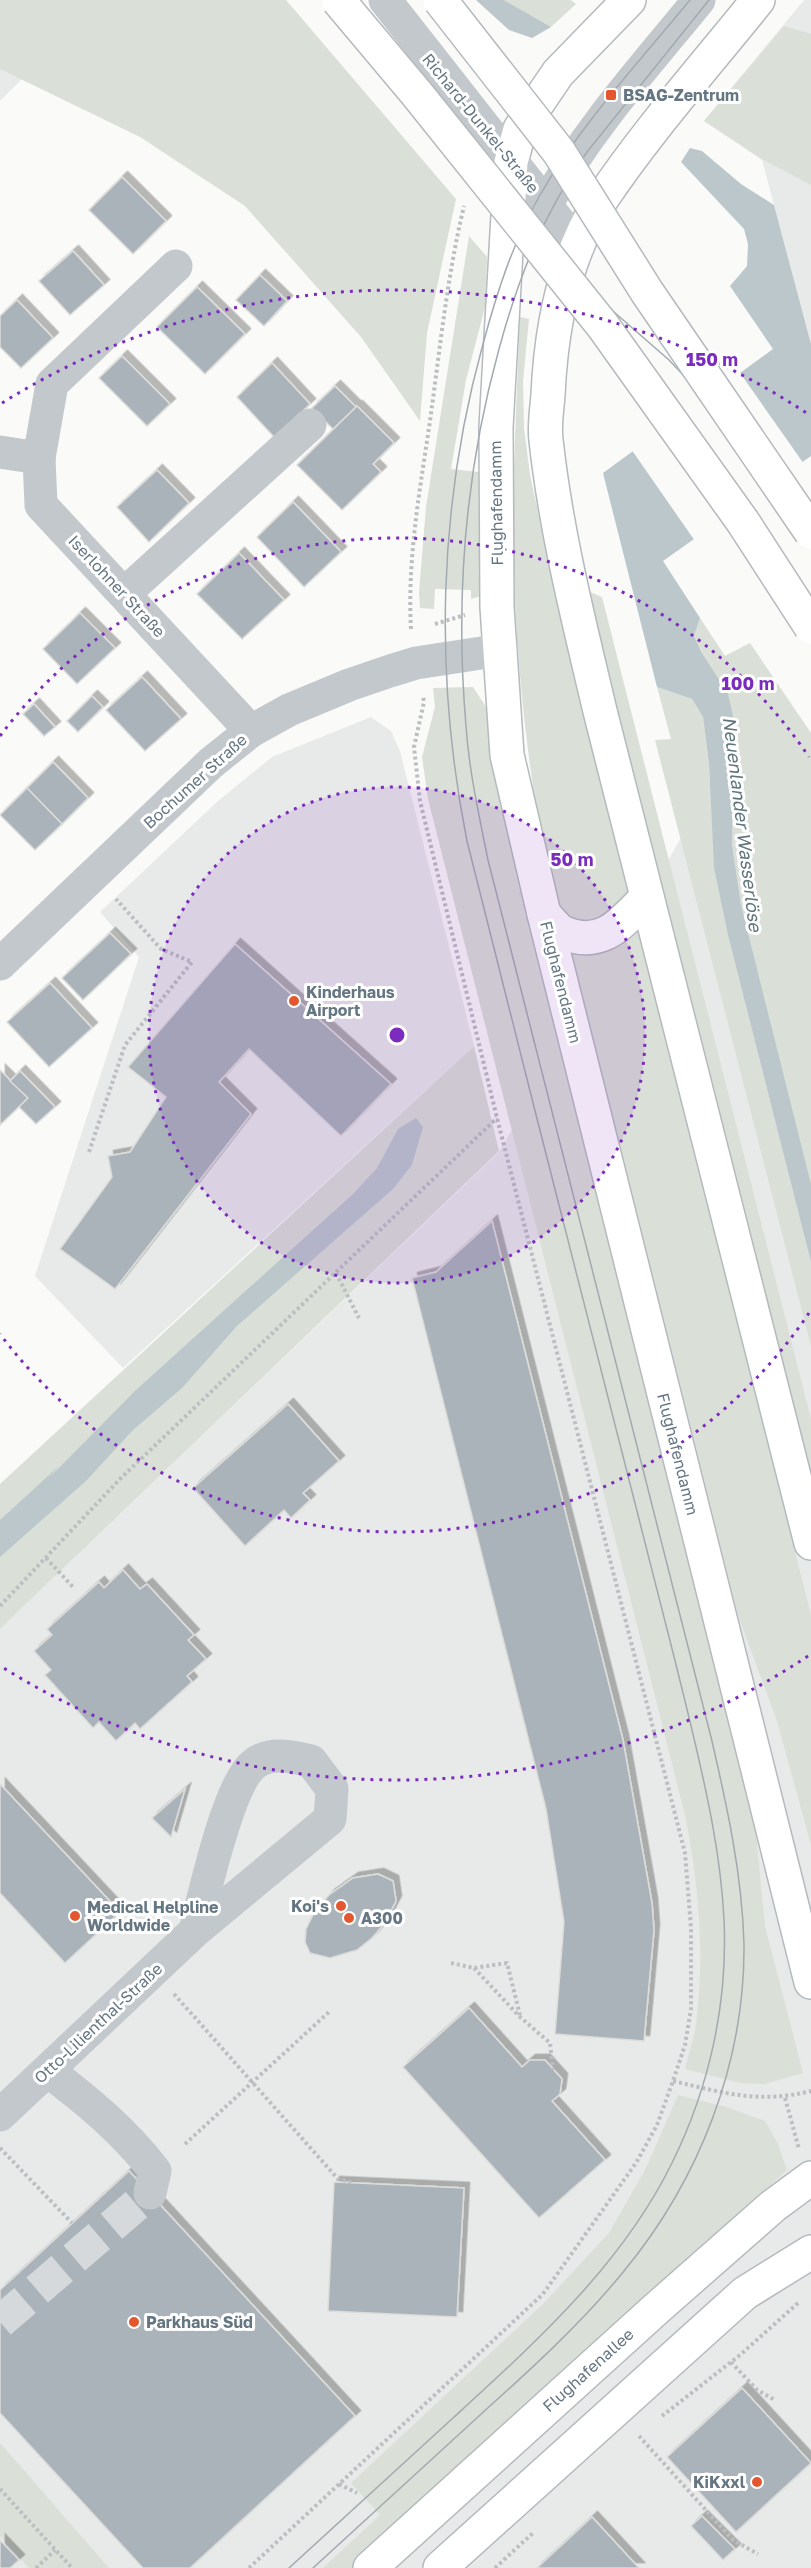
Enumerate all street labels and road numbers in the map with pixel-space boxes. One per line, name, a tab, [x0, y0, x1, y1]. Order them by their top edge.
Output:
street label: Richard-Dunkel-Straße	[418, 49, 544, 197]
street label: Flughafendamm	[485, 440, 507, 566]
street label: Iserlohner Straße	[64, 531, 170, 641]
street label: Bochumer Straße	[139, 729, 251, 833]
street label: Flughafendamm	[536, 919, 586, 1045]
street label: Flughafendamm	[653, 1391, 703, 1517]
street label: Otto-Lilienthal-Straße	[30, 1958, 166, 2088]
street label: Flughafenallee	[538, 2324, 638, 2416]

